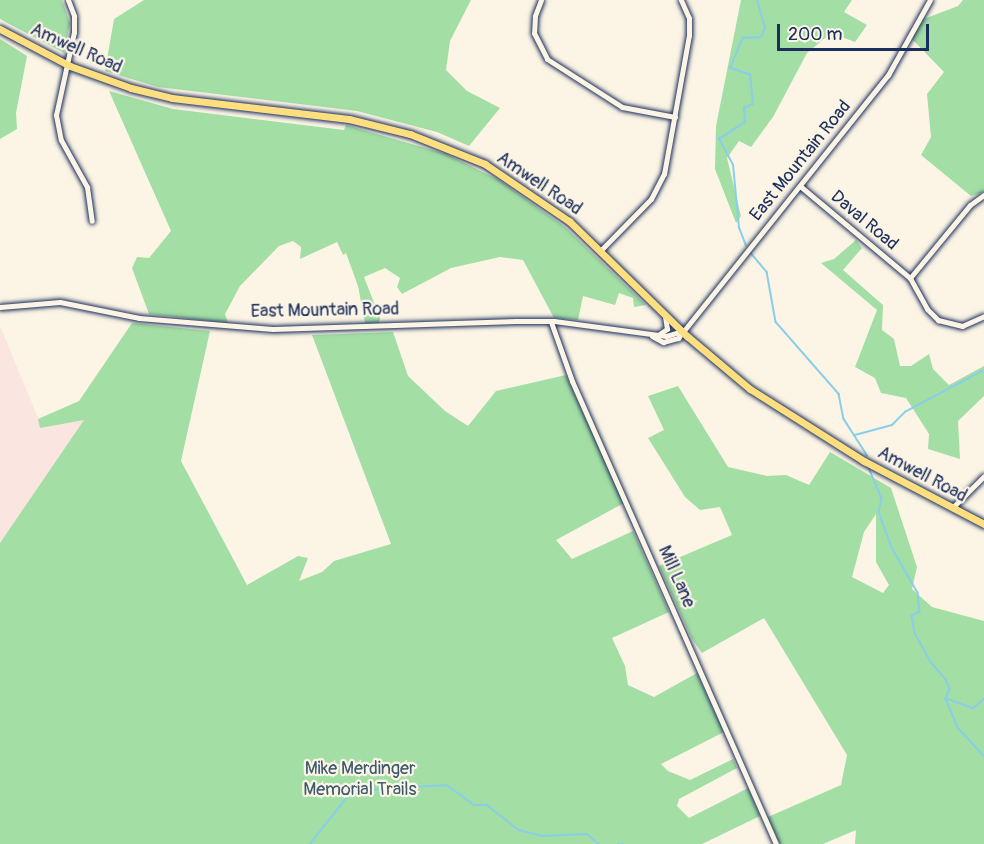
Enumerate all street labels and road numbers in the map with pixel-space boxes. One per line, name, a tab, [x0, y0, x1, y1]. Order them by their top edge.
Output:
street label: Amwell Road	[27, 19, 125, 79]
street label: East Mountain Road	[746, 96, 856, 226]
street label: Amwell Road	[492, 148, 586, 220]
street label: Daval Road	[826, 187, 902, 255]
street label: East Mountain Road	[251, 299, 399, 323]
street label: Amwell Road	[874, 442, 970, 508]
street label: Mill Lane	[653, 543, 699, 611]

